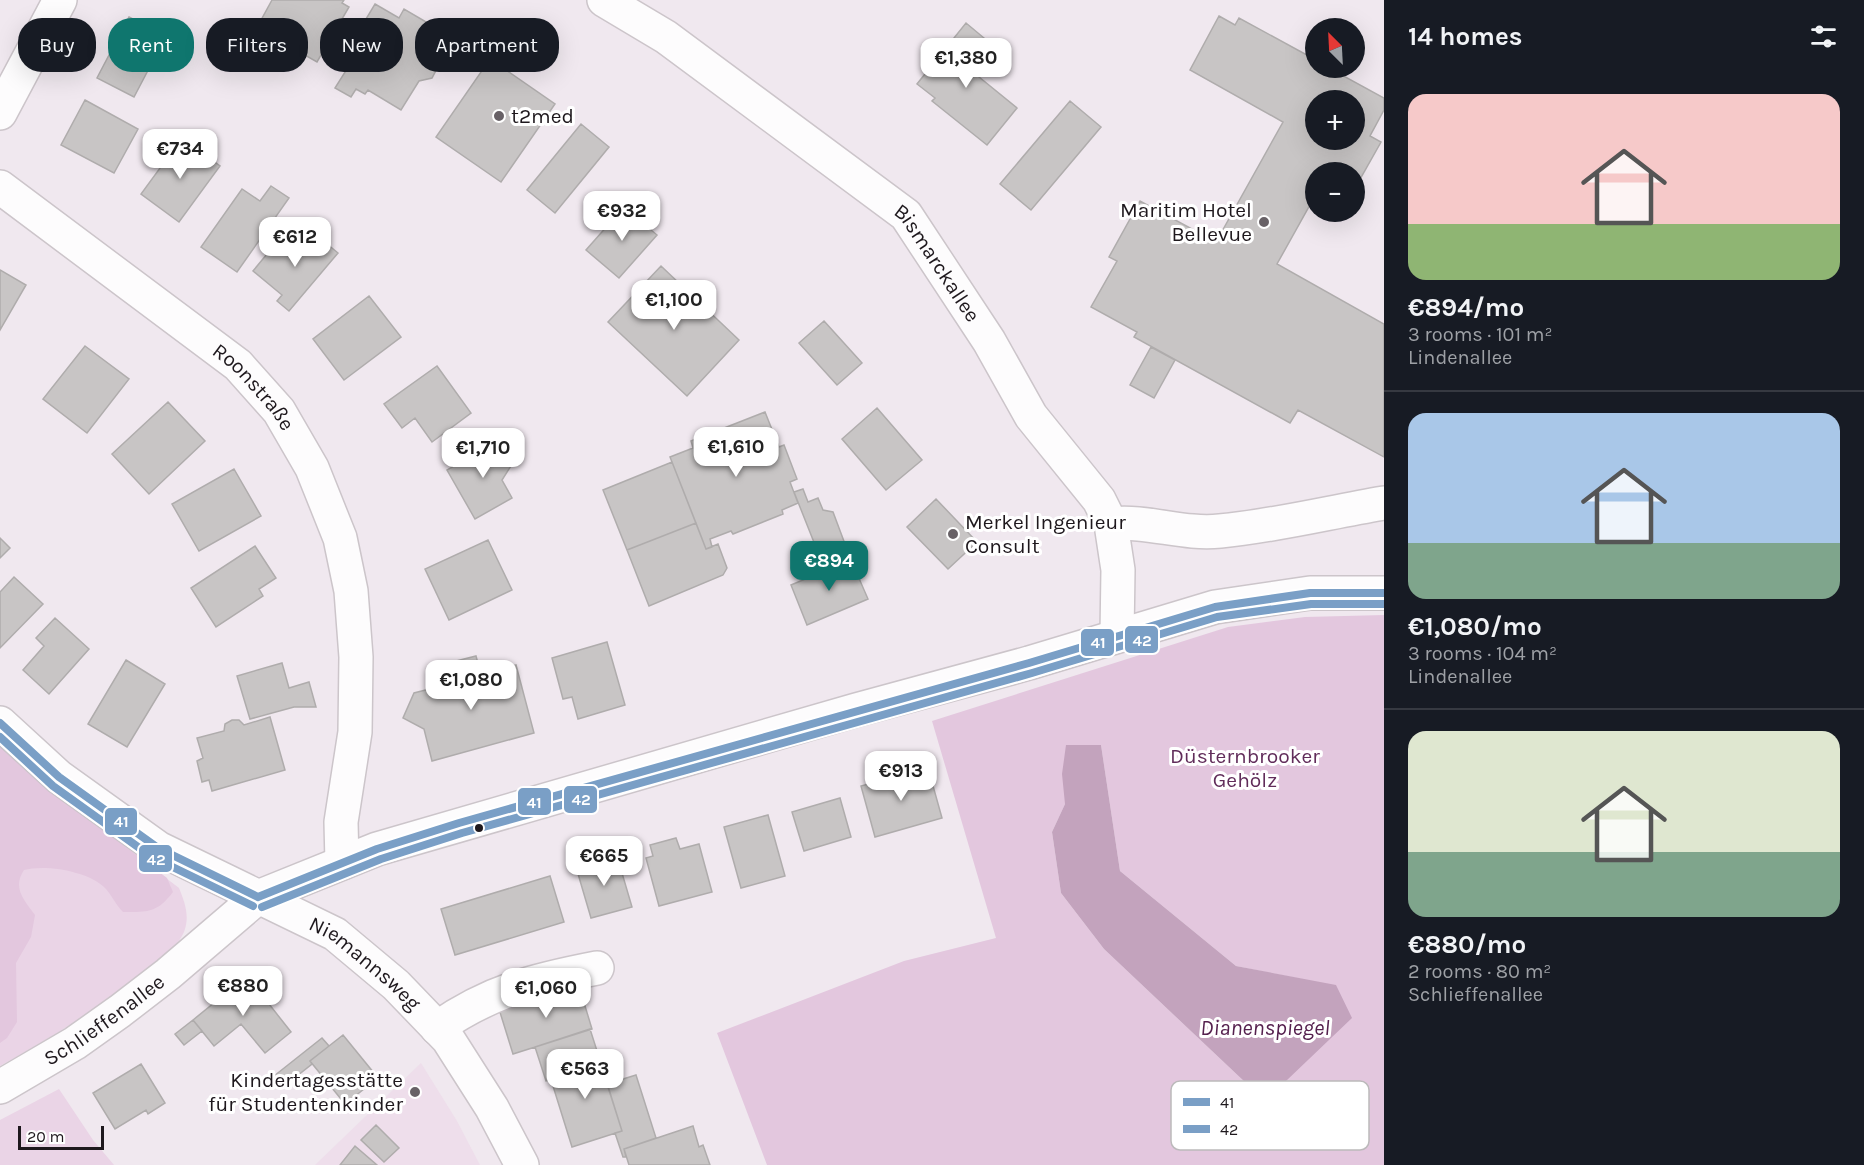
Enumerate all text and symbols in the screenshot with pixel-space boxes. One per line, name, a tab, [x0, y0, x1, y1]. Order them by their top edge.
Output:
chip: Buy	[18, 18, 96, 72]
chip: Rent	[108, 18, 194, 72]
chip: Filters	[206, 18, 308, 72]
chip: New	[320, 18, 403, 72]
chip: Apartment	[415, 18, 559, 72]
north arrow	[1305, 18, 1365, 78]
map controls	[1305, 18, 1365, 222]
icon: filters	[1807, 20, 1840, 53]
text: 14 homes	[1408, 21, 1522, 52]
pin: €1,380	[917, 38, 1015, 89]
text: €1,380	[935, 46, 997, 69]
button: +	[1305, 90, 1365, 150]
place label: t2med	[511, 104, 574, 128]
marker: t2med	[492, 109, 506, 123]
pin: €734	[144, 129, 216, 180]
icon: home	[1570, 133, 1678, 241]
text: €734	[157, 137, 203, 160]
button: −	[1305, 162, 1365, 222]
pin: €932	[586, 191, 658, 242]
place label: Maritim Hotel Bellevue	[1120, 198, 1252, 246]
text: €932	[597, 199, 647, 222]
street label: Bismarckallee	[890, 199, 985, 326]
marker: Maritim Hotel Bellevue	[1257, 215, 1271, 229]
pin: €612	[259, 217, 331, 268]
text: €612	[273, 225, 317, 248]
pin: €1,100	[625, 280, 723, 331]
text: €1,100	[645, 288, 703, 311]
text: €894/mo	[1408, 292, 1524, 323]
text: 3 rooms · 101 m²	[1408, 323, 1553, 346]
street label: Roonstraße	[208, 338, 300, 435]
text: Lindenallee	[1408, 346, 1512, 369]
pin: €1,610	[687, 427, 785, 478]
pin: €1,710	[434, 428, 532, 479]
text: €1,610	[708, 435, 764, 458]
text: €1,710	[456, 436, 510, 459]
icon: home	[1570, 452, 1678, 560]
place label: Merkel Ingenieur Consult	[965, 510, 1126, 558]
marker: Merkel Ingenieur Consult	[946, 527, 960, 541]
pin: €894	[793, 541, 865, 592]
text: €894	[804, 549, 854, 572]
text: €1,080/mo	[1408, 611, 1542, 642]
line badge: 42	[1124, 625, 1159, 654]
line badge: 41	[1080, 628, 1115, 657]
text: 42	[1132, 631, 1152, 650]
text: 41	[1090, 633, 1106, 652]
text: 3 rooms · 104 m²	[1408, 642, 1557, 665]
pin: €1,080	[422, 660, 520, 711]
text: Lindenallee	[1408, 665, 1512, 688]
text: €1,080	[439, 668, 503, 691]
park label: Düsternbrooker Gehölz	[1170, 744, 1320, 792]
pin: €913	[865, 751, 937, 802]
text: €913	[879, 759, 923, 782]
icon: home	[1570, 770, 1678, 878]
line badge: 42	[563, 785, 598, 814]
line badge: 41	[517, 787, 552, 816]
text: 42	[571, 790, 591, 809]
text: 41	[526, 793, 542, 812]
line badge: 41	[104, 807, 138, 836]
text: 41	[113, 812, 129, 831]
unlabelled marker	[473, 822, 485, 834]
pin: €665	[568, 836, 640, 887]
line badge: 42	[138, 844, 173, 873]
text: €665	[580, 844, 628, 867]
text: 42	[146, 850, 166, 869]
street label: Niemannsweg	[305, 911, 426, 1015]
text: €880/mo	[1408, 929, 1526, 960]
text: 2 rooms · 80 m²	[1408, 960, 1551, 983]
pin: €880	[207, 966, 279, 1017]
pin: €1,060	[497, 968, 595, 1019]
street label: Schlieffenallee	[40, 969, 169, 1071]
text: €880	[217, 974, 269, 997]
text: €1,060	[515, 976, 577, 999]
text: Schlieffenallee	[1408, 983, 1543, 1006]
water label: Dianenspiegel	[1200, 1015, 1330, 1041]
pin: €563	[549, 1049, 621, 1100]
text: €563	[561, 1057, 609, 1080]
place label: Kindertagesstätte für Studentenkinder	[208, 1068, 403, 1116]
legend	[1171, 1081, 1369, 1150]
marker: Kindertagesstätte für Studentenkinder	[408, 1085, 422, 1099]
text: 41	[1220, 1093, 1234, 1112]
text: 42	[1220, 1120, 1238, 1139]
scale bar	[18, 1123, 104, 1150]
text: 20 m	[27, 1127, 65, 1146]

